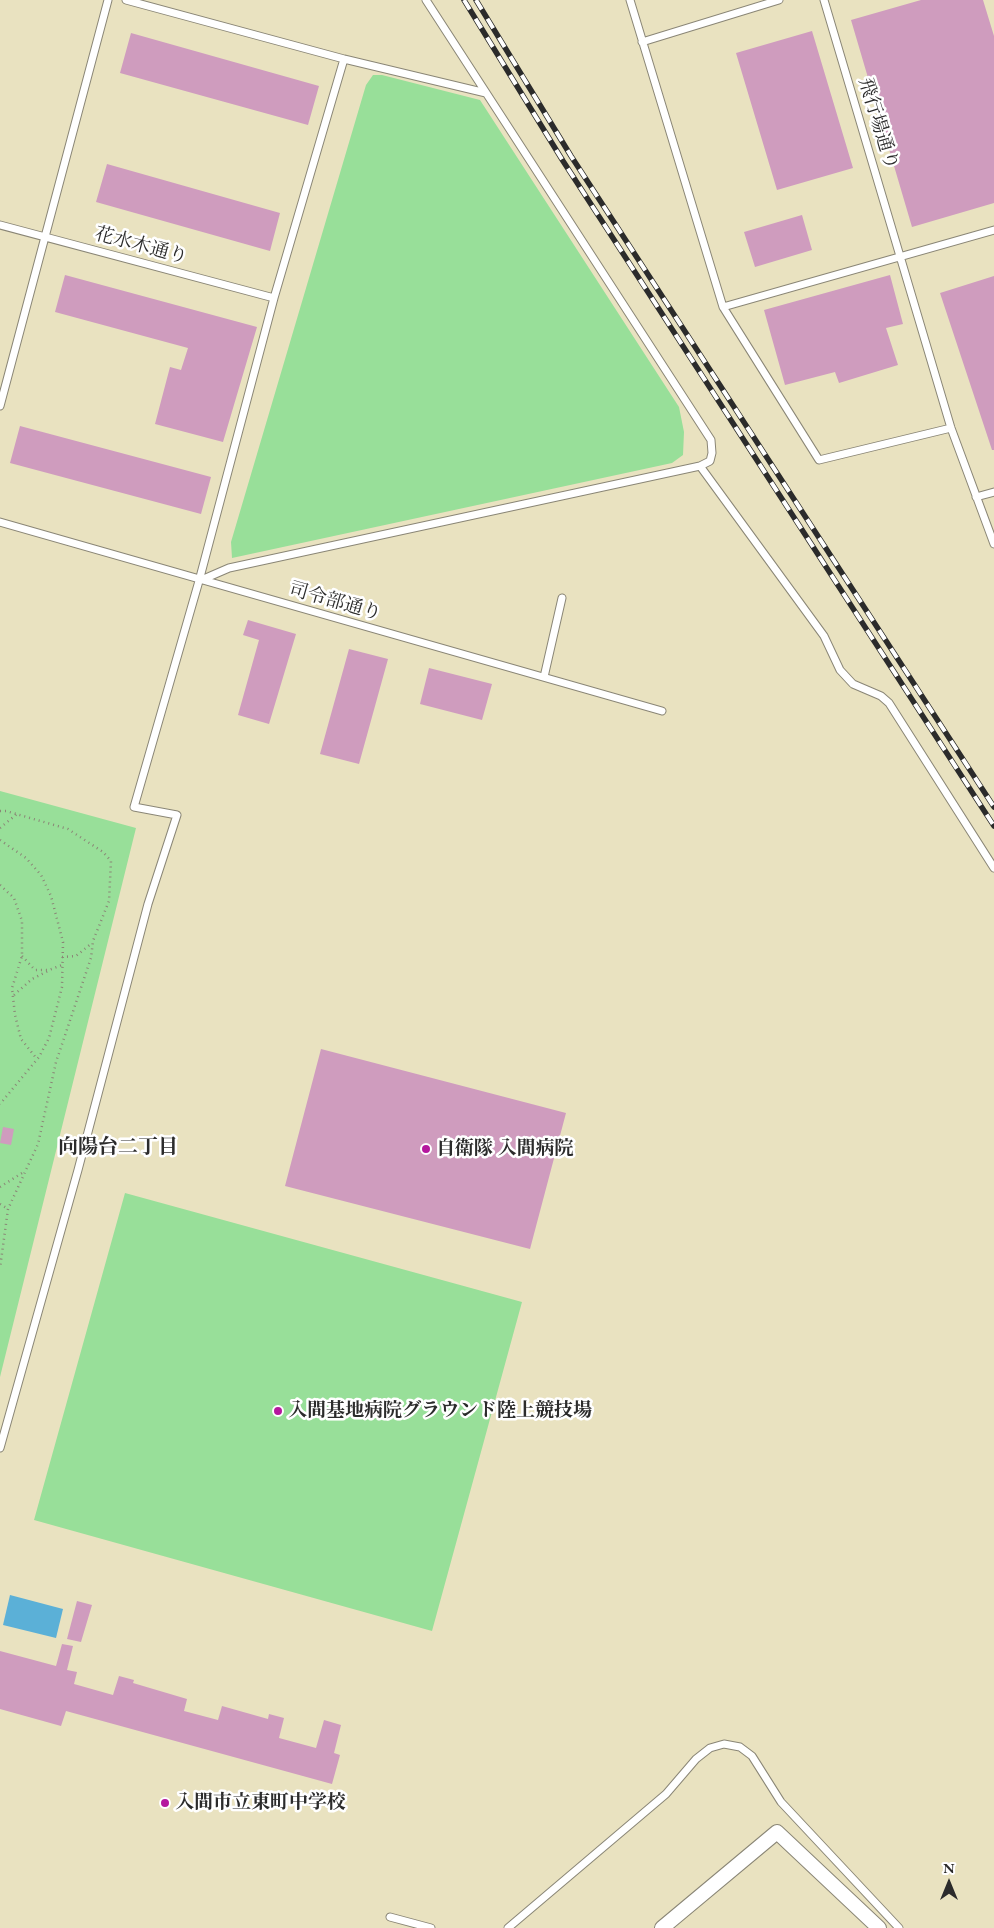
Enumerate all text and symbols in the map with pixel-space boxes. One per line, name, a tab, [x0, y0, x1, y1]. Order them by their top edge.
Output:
street label: 飛行場通り	[853, 75, 903, 173]
street label: 花水木通り	[92, 223, 190, 269]
street label: 司令部通り	[286, 578, 384, 626]
district label: 向陽台二丁目	[58, 1136, 178, 1160]
place label: 自衛隊 入間病院	[436, 1138, 574, 1160]
marker: 自衛隊 入間病院	[420, 1143, 432, 1155]
place label: 入間基地病院グラウンド陸上競技場	[288, 1400, 592, 1422]
marker: 入間基地病院グラウンド陸上競技場	[272, 1405, 284, 1417]
place label: 入間市立東町中学校	[175, 1792, 346, 1814]
marker: 入間市立東町中学校	[159, 1797, 171, 1809]
north arrow	[924, 1858, 974, 1908]
text: N	[943, 1859, 955, 1877]

